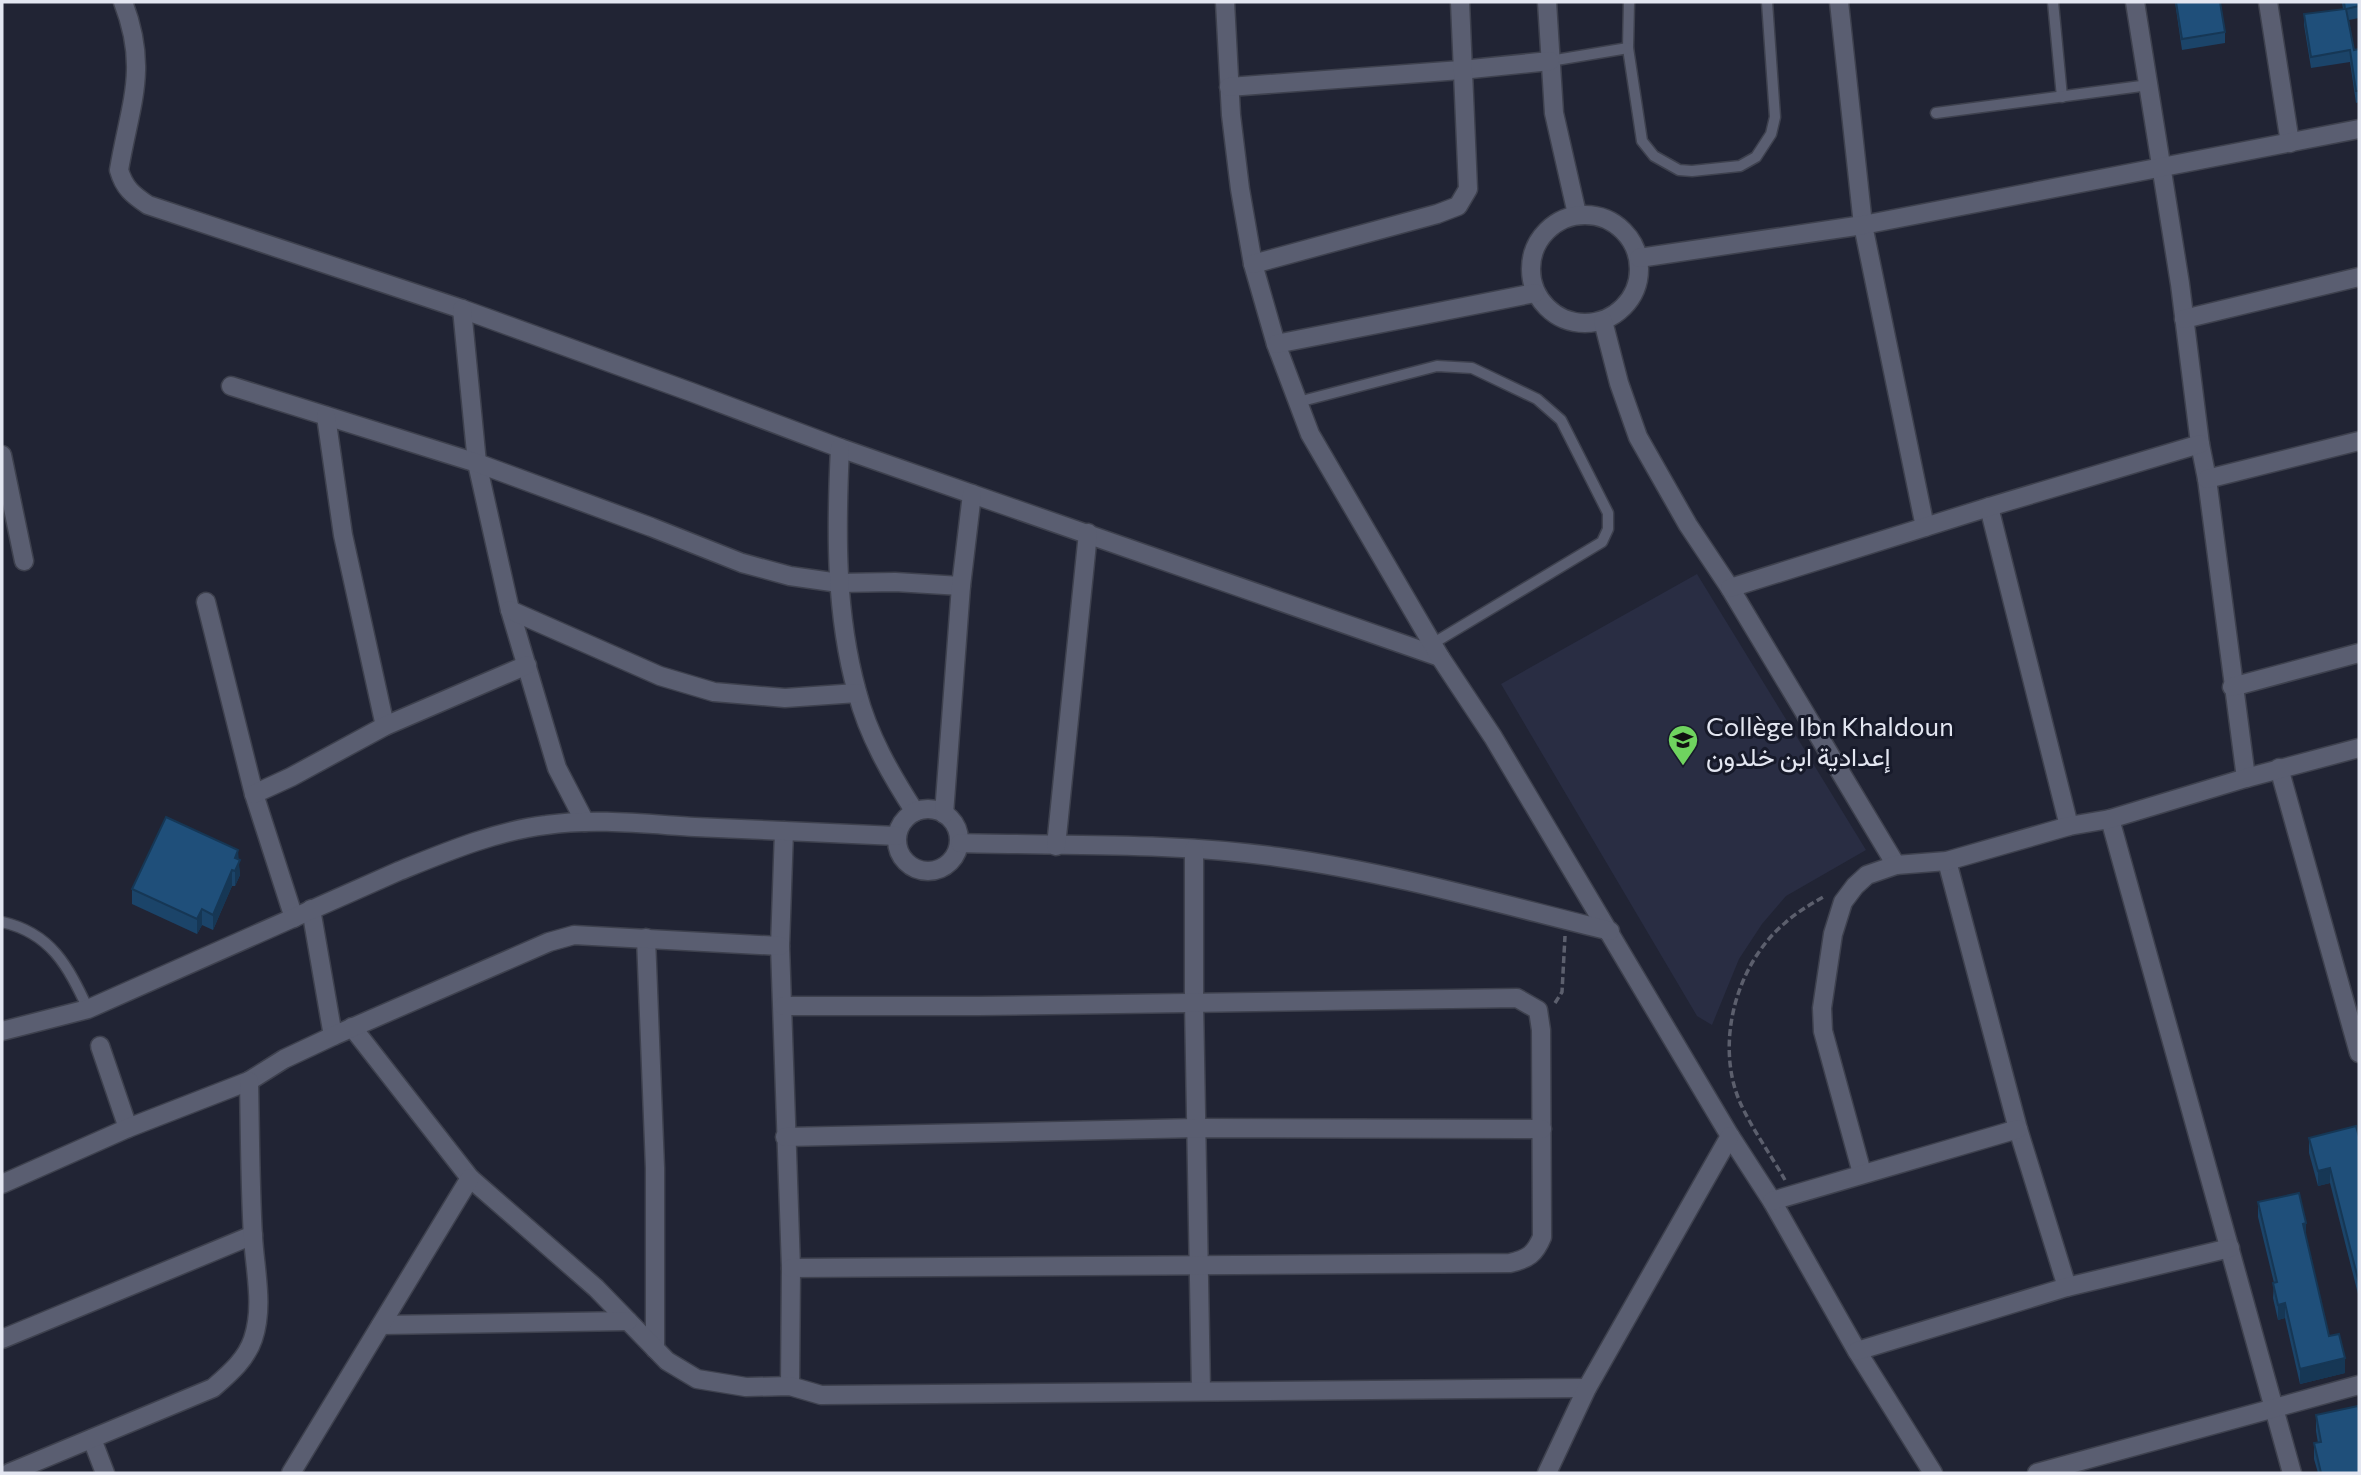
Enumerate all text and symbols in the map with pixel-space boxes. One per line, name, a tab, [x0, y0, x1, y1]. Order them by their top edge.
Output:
place label: Collège Ibn Khaldoun إعدادية ابن خلدون	[1706, 710, 1954, 774]
school or university icon: Collège Ibn Khaldoun إعدادية ابن خلدون	[1666, 723, 1700, 767]

